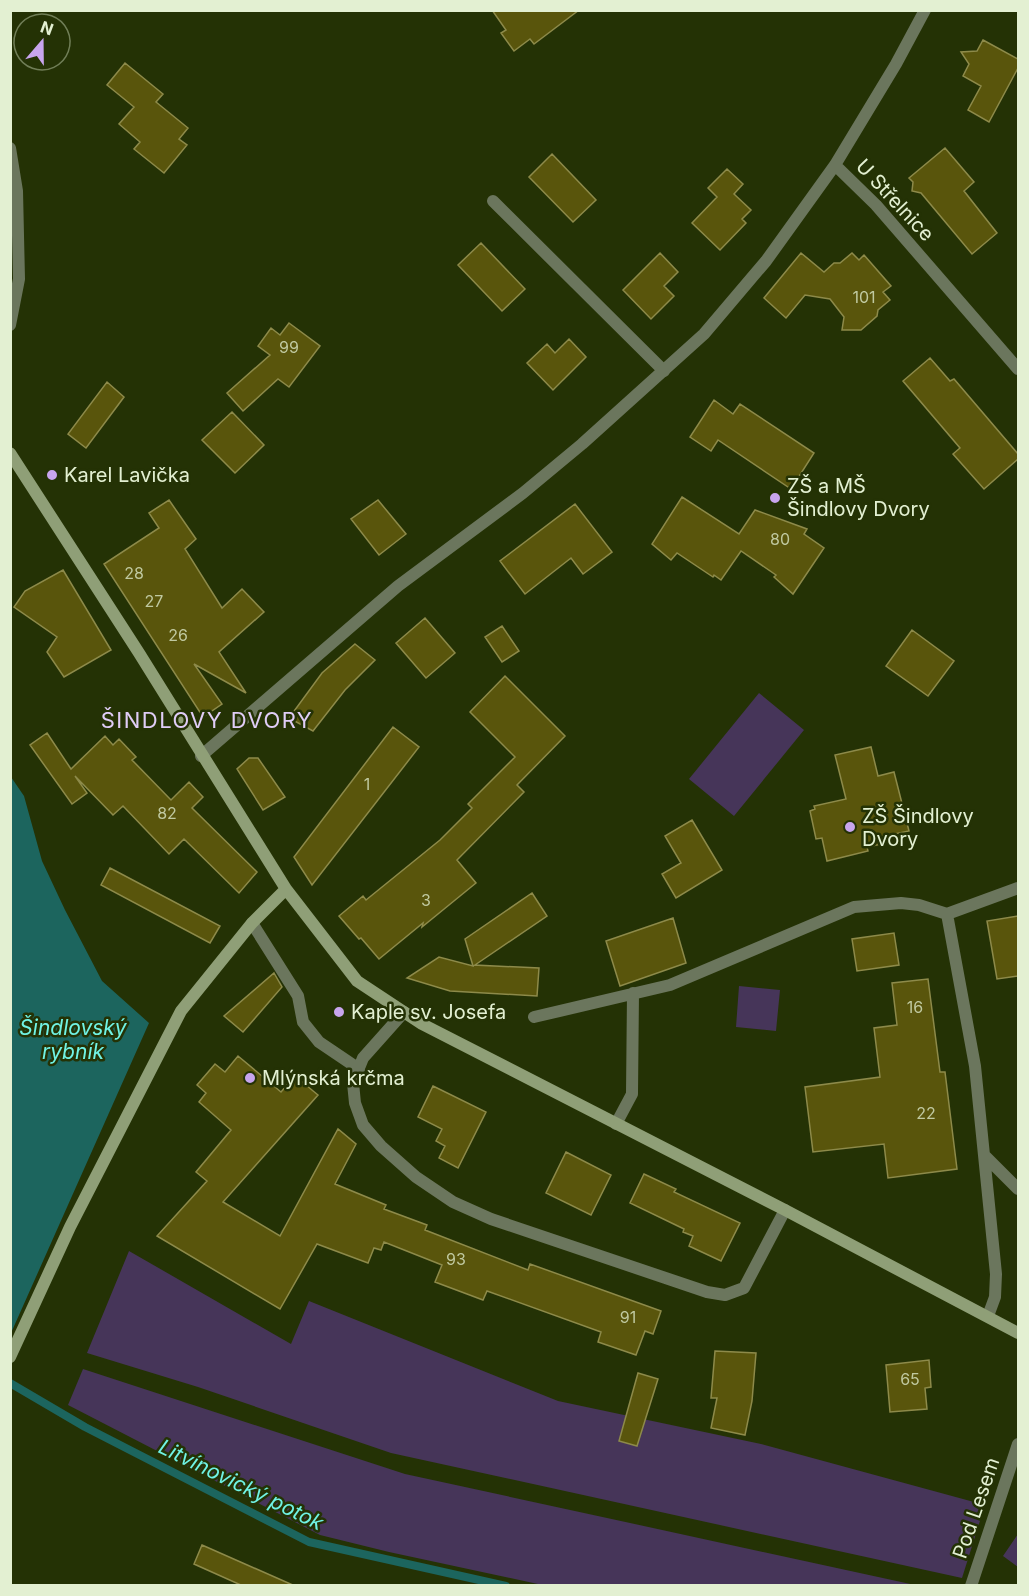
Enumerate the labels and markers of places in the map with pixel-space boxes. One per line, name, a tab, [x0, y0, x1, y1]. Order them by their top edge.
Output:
place label: Karel Lavička	[64, 463, 190, 487]
marker: Karel Lavička	[45, 468, 59, 482]
place label: ZŠ a MŠ Šindlovy Dvory	[787, 474, 930, 521]
marker: ZŠ a MŠ Šindlovy Dvory	[768, 491, 782, 505]
place label: ZŠ Šindlovy Dvory	[862, 804, 974, 851]
marker: ZŠ Šindlovy Dvory	[843, 820, 857, 834]
place label: Kaple sv. Josefa	[351, 1000, 506, 1024]
marker: Kaple sv. Josefa	[332, 1005, 346, 1019]
place label: Mlýnská krčma	[262, 1066, 405, 1090]
marker: Mlýnská krčma	[243, 1071, 257, 1085]

